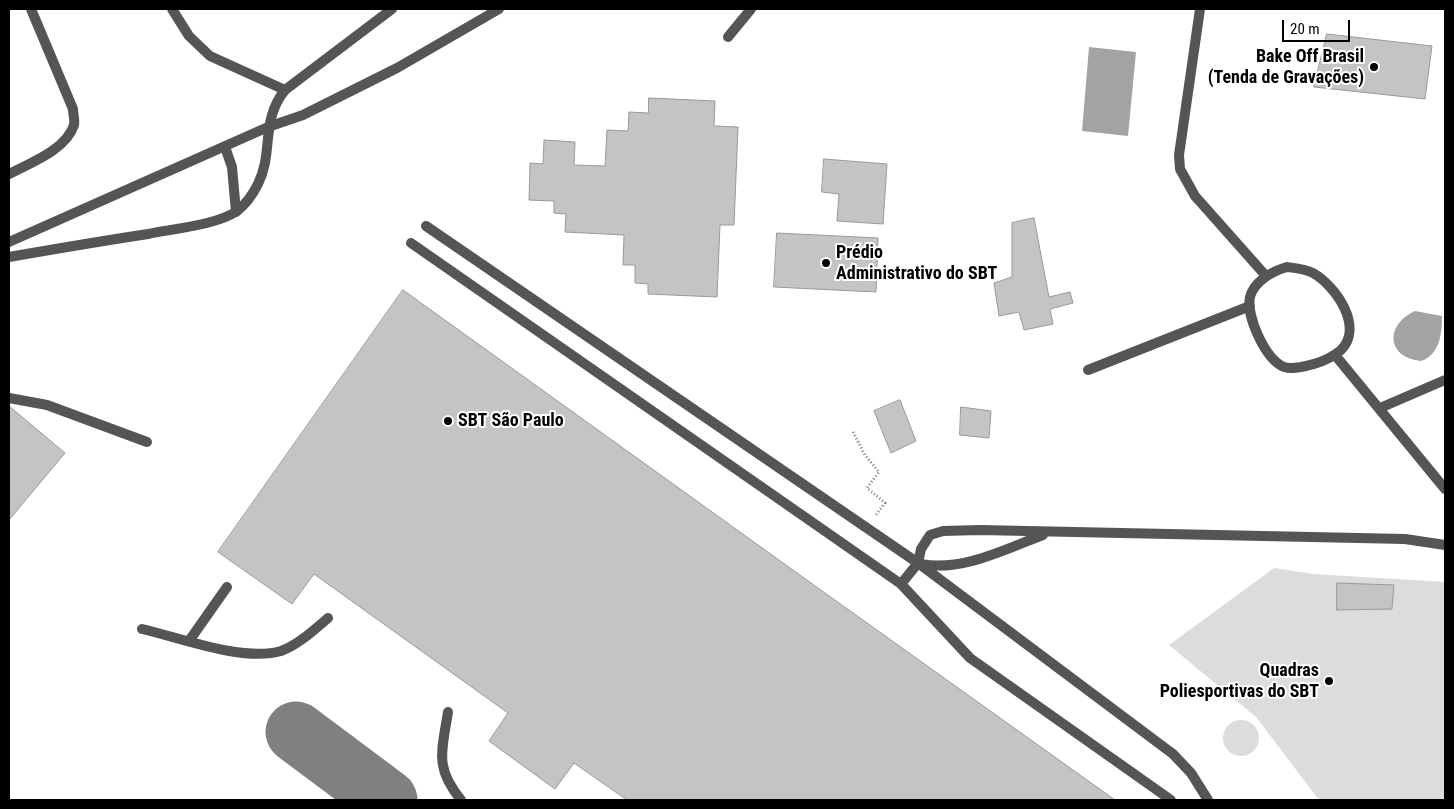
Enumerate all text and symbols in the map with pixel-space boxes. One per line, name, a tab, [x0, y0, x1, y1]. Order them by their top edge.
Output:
scale bar	[1284, 10, 1352, 42]
text: 20 m	[1290, 20, 1320, 38]
place label: Bake Off Brasil (Tenda de Gravações)	[1208, 46, 1364, 88]
marker: Bake Off Brasil (Tenda de Gravações)	[1368, 61, 1380, 73]
place label: Prédio Administrativo do SBT	[836, 242, 997, 284]
marker: Prédio Administrativo do SBT	[820, 257, 832, 269]
place label: SBT São Paulo	[458, 410, 564, 432]
marker: SBT São Paulo	[442, 415, 454, 427]
place label: Quadras Poliesportivas do SBT	[1160, 660, 1319, 702]
marker: Quadras Poliesportivas do SBT	[1323, 675, 1335, 687]

